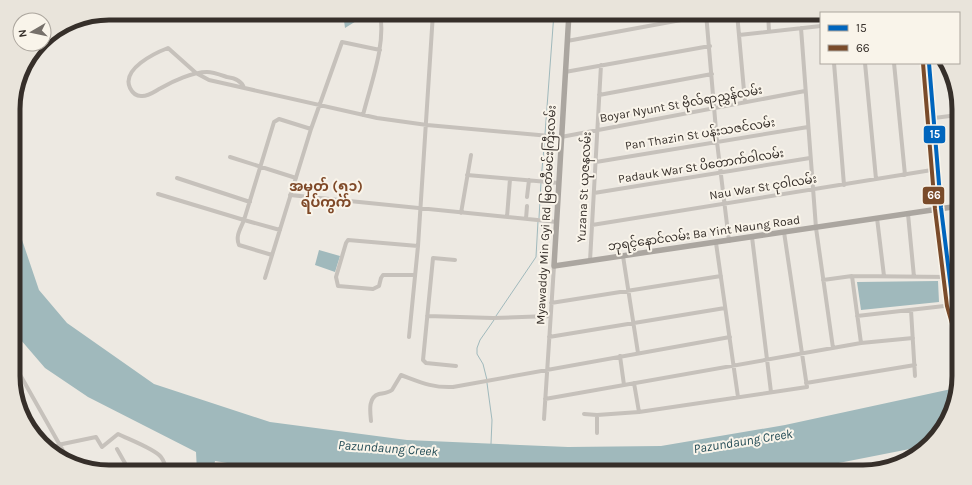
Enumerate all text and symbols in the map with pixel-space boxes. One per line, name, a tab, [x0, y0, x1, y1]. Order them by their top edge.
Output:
north arrow	[12, 12, 52, 52]
legend	[820, 12, 960, 64]
text: 15	[856, 21, 867, 35]
text: N	[16, 29, 30, 38]
text: 66	[856, 41, 870, 55]
street label: Boyar Nyunt St ဗိုလ်ရာညွှန်လမ်း	[598, 81, 764, 128]
street label: Myawaddy Min Gyi Rd မြဝတီမင်းကြီးလမ်း	[531, 105, 562, 325]
street label: Pan Thazin St ပန်းသဇင်လမ်း	[624, 113, 776, 156]
line badge: 15	[923, 125, 946, 144]
text: 15	[930, 128, 940, 141]
street label: Yuzana St ယုဇနလမ်း	[572, 131, 597, 243]
street label: Padauk War St ပိတောက်ဝါလမ်း	[617, 144, 785, 186]
street label: Nau War St ငုဝါလမ်း	[708, 170, 818, 205]
district label: အမှတ် (၅၁) ရပ်ကွက်	[289, 176, 363, 214]
line badge: 66	[922, 186, 945, 205]
text: 66	[927, 189, 941, 202]
street label: ဘုရင့်နောင်လမ်း Ba Yint Naung Road	[607, 211, 801, 256]
water label: Pazundaung Creek	[692, 426, 794, 456]
water label: Pazundaung Creek	[338, 437, 439, 459]

